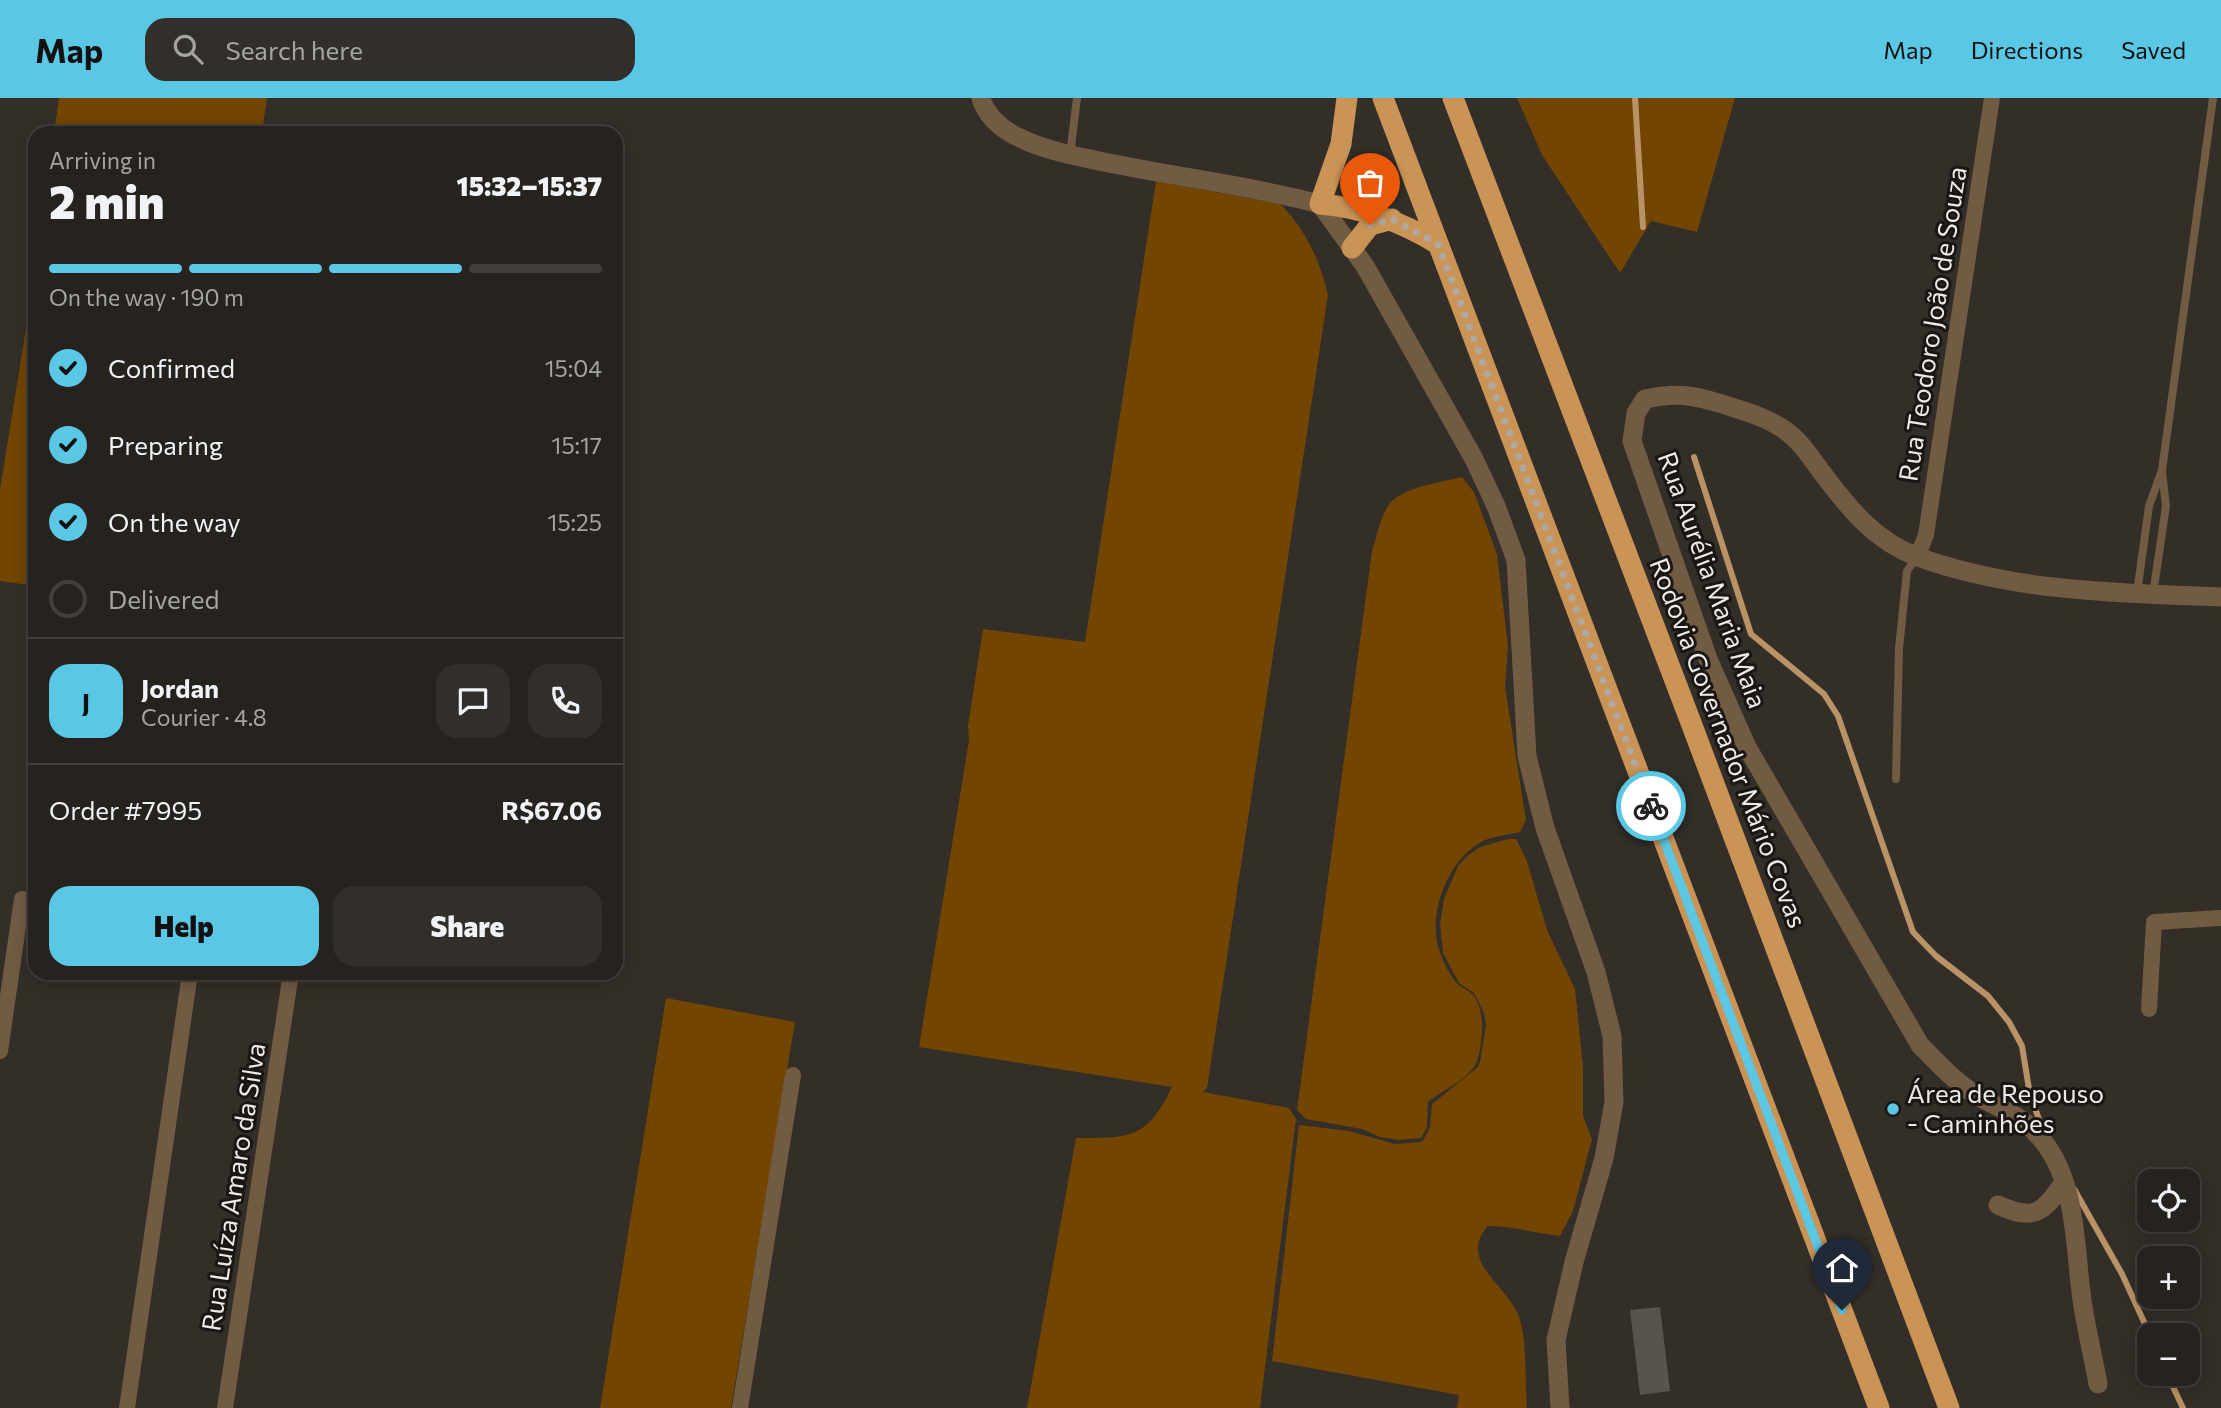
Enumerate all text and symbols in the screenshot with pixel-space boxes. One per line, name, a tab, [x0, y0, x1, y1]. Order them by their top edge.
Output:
search box	[145, 18, 635, 81]
text: Map	[35, 29, 103, 70]
icon: search	[169, 30, 207, 68]
text: Search here	[225, 34, 363, 65]
text: Map	[1883, 35, 1933, 64]
text: Directions	[1971, 35, 2083, 64]
text: Saved	[2121, 35, 2186, 64]
text: Arriving in	[49, 146, 156, 174]
pin	[1340, 153, 1400, 225]
icon: bag	[1351, 164, 1389, 202]
street label: Rua Teodoro João de Souza	[1891, 164, 1972, 483]
text: 15:32–15:37	[457, 170, 602, 201]
text: 2 min	[49, 172, 165, 228]
text: On the way · 190 m	[49, 283, 244, 311]
icon: check	[49, 349, 87, 387]
text: Confirmed	[108, 352, 235, 383]
text: 15:04	[545, 354, 602, 382]
icon: check	[49, 426, 87, 464]
text: Preparing	[108, 429, 223, 460]
text: 15:17	[552, 431, 602, 459]
street label: Rua Aurélia Maria Maia	[1653, 447, 1774, 712]
icon: check	[49, 503, 87, 541]
text: On the way	[108, 506, 241, 537]
text: 15:25	[548, 508, 602, 536]
street label: Rodovia Governador Mário Covas	[1644, 553, 1814, 932]
text: Delivered	[108, 583, 219, 614]
button: chat	[436, 664, 510, 738]
button: phone	[528, 664, 602, 738]
text: Jordan	[141, 672, 219, 703]
text: J	[82, 686, 90, 717]
text: Courier · 4.8	[141, 703, 267, 731]
courier	[1616, 771, 1686, 841]
icon: bike	[1632, 787, 1670, 825]
text: Order #7995	[49, 794, 202, 825]
text: R$67.06	[501, 794, 602, 825]
button: Help	[49, 886, 319, 966]
button: Share	[333, 886, 602, 966]
street label: Rua Luíza Amaro da Silva	[194, 1040, 271, 1333]
place label: Área de Repouso - Caminhões	[1907, 1077, 2104, 1138]
marker: Área de Repouso - Caminhões	[1885, 1101, 1901, 1117]
map controls	[2137, 1169, 2200, 1386]
button: locate	[2137, 1169, 2200, 1232]
pin	[1812, 1238, 1872, 1310]
button: +	[2137, 1246, 2200, 1309]
icon: home	[1823, 1249, 1861, 1287]
button: −	[2137, 1323, 2200, 1386]

